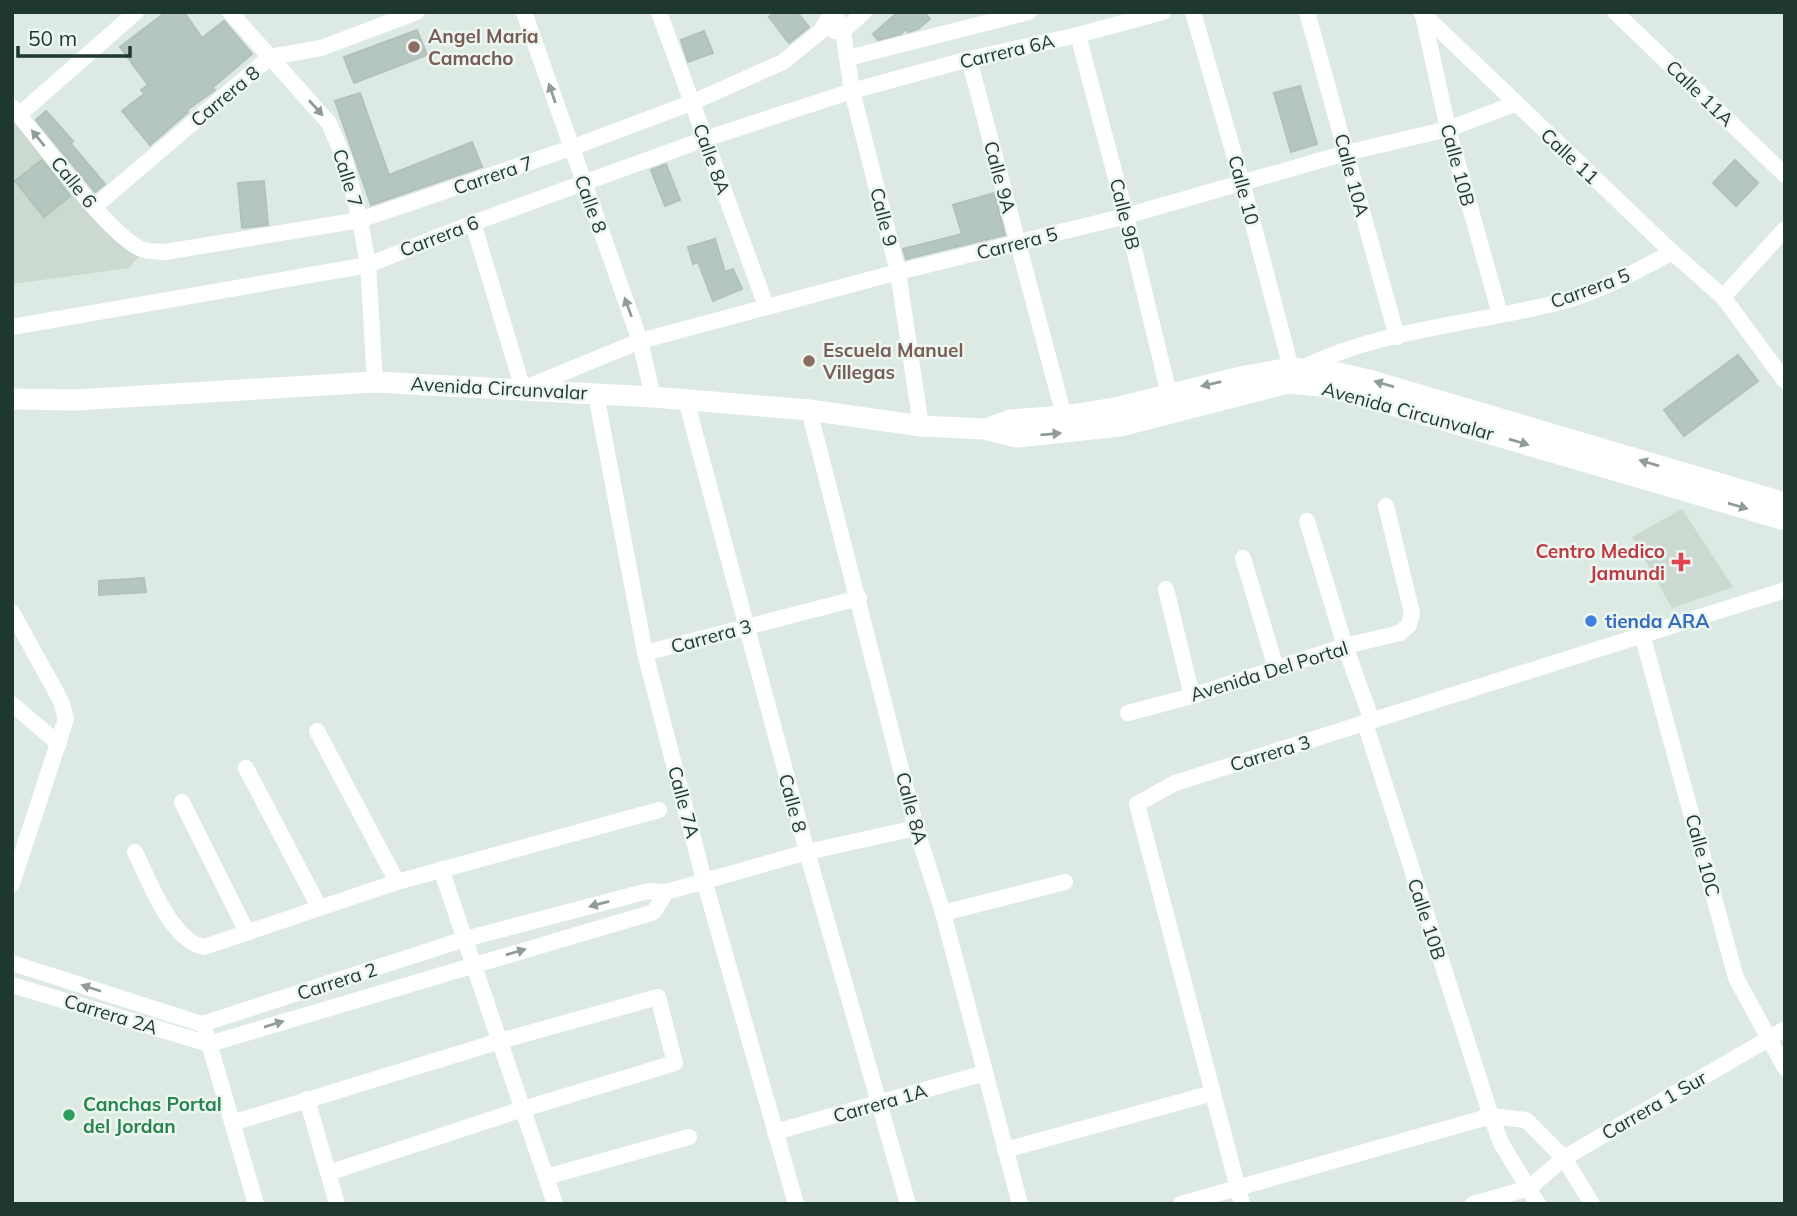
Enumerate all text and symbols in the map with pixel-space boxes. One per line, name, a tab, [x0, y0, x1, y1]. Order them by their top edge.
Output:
scale bar	[18, 14, 130, 58]
place label: Angel Maria Camacho	[428, 24, 539, 70]
text: 50 m	[28, 25, 77, 51]
street label: Carrera 6A	[957, 28, 1057, 74]
marker: Angel Maria Camacho	[406, 39, 422, 55]
street label: Calle 11A	[1661, 55, 1739, 131]
street label: Carrera 8	[186, 60, 264, 132]
one-way arrow	[546, 83, 557, 104]
one-way arrow	[308, 99, 324, 117]
street label: Calle 8A	[688, 120, 736, 198]
street label: Calle 10B	[1436, 121, 1480, 209]
street label: Calle 11	[1536, 123, 1604, 189]
one-way arrow	[30, 129, 45, 147]
street label: Calle 10A	[1329, 131, 1375, 219]
street label: Calle 9A	[979, 138, 1021, 216]
street label: Calle 7	[328, 146, 368, 210]
street label: Carrera 7	[450, 150, 536, 200]
street label: Calle 6	[46, 151, 102, 213]
street label: Calle 10	[1223, 152, 1265, 228]
street label: Calle 8	[569, 172, 613, 236]
street label: Calle 9B	[1105, 176, 1145, 252]
street label: Calle 9	[865, 185, 903, 249]
street label: Carrera 6	[396, 210, 482, 262]
street label: Carrera 5	[974, 221, 1060, 265]
street label: Carrera 5	[1547, 263, 1633, 313]
one-way arrow	[622, 297, 633, 318]
place label: Escuela Manuel Villegas	[822, 338, 963, 384]
marker: Escuela Manuel Villegas	[801, 353, 817, 369]
street label: Avenida Circunvalar	[410, 371, 588, 405]
street label: Avenida Circunvalar	[1319, 377, 1497, 446]
one-way arrow	[1200, 379, 1222, 390]
one-way arrow	[1373, 379, 1394, 389]
one-way arrow	[1040, 428, 1062, 439]
one-way arrow	[1508, 437, 1530, 448]
one-way arrow	[1638, 457, 1659, 467]
one-way arrow	[1727, 501, 1748, 511]
place label: Centro Medico Jamundi	[1535, 539, 1665, 585]
marker: Centro Medico Jamundi	[1671, 552, 1691, 572]
place label: tienda ARA	[1605, 609, 1710, 633]
marker: tienda ARA	[1583, 613, 1599, 629]
street label: Carrera 3	[668, 614, 754, 658]
street label: Avenida Del Portal	[1187, 636, 1351, 706]
street label: Carrera 3	[1227, 729, 1313, 777]
street label: Calle 7A	[663, 763, 705, 841]
street label: Calle 8A	[891, 769, 933, 847]
street label: Calle 8	[774, 771, 812, 835]
street label: Calle 10C	[1681, 811, 1725, 899]
street label: Calle 10B	[1403, 875, 1451, 963]
one-way arrow	[588, 899, 610, 910]
one-way arrow	[506, 946, 527, 956]
street label: Carrera 2	[294, 957, 380, 1005]
one-way arrow	[80, 983, 101, 993]
street label: Carrera 2A	[61, 988, 161, 1040]
one-way arrow	[264, 1018, 285, 1028]
street label: Carrera 1 Sur	[1597, 1065, 1711, 1145]
street label: Carrera 1A	[830, 1078, 930, 1128]
place label: Canchas Portal del Jordan	[83, 1092, 222, 1138]
marker: Canchas Portal del Jordan	[61, 1107, 77, 1123]

